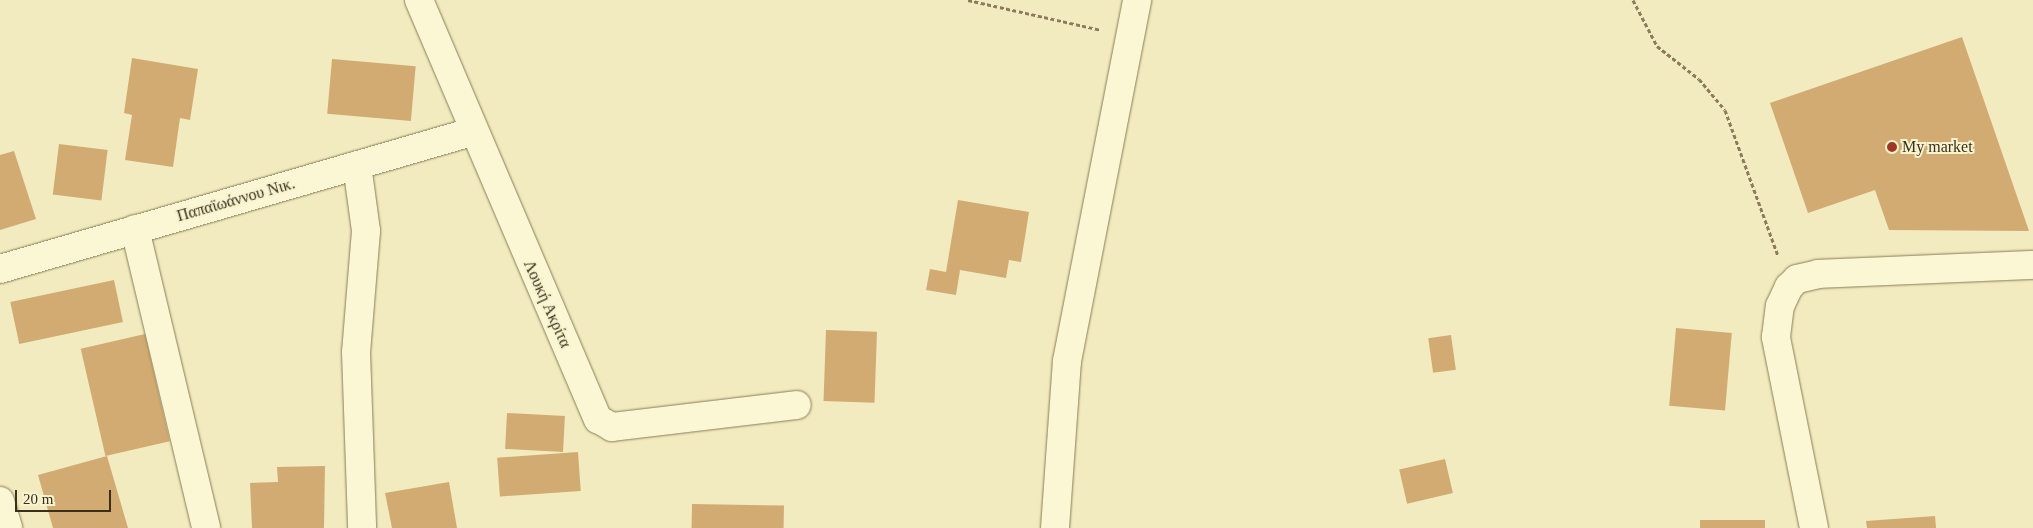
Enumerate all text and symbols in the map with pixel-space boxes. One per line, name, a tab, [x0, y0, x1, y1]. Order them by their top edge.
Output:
place label: My market	[1902, 137, 1973, 157]
marker: My market	[1886, 141, 1898, 153]
street label: Παπαϊωάννου Νικ.	[175, 174, 297, 226]
street label: Λουκή Ακρίτα	[519, 257, 575, 351]
scale bar	[18, 480, 114, 512]
text: 20 m	[23, 491, 53, 507]

